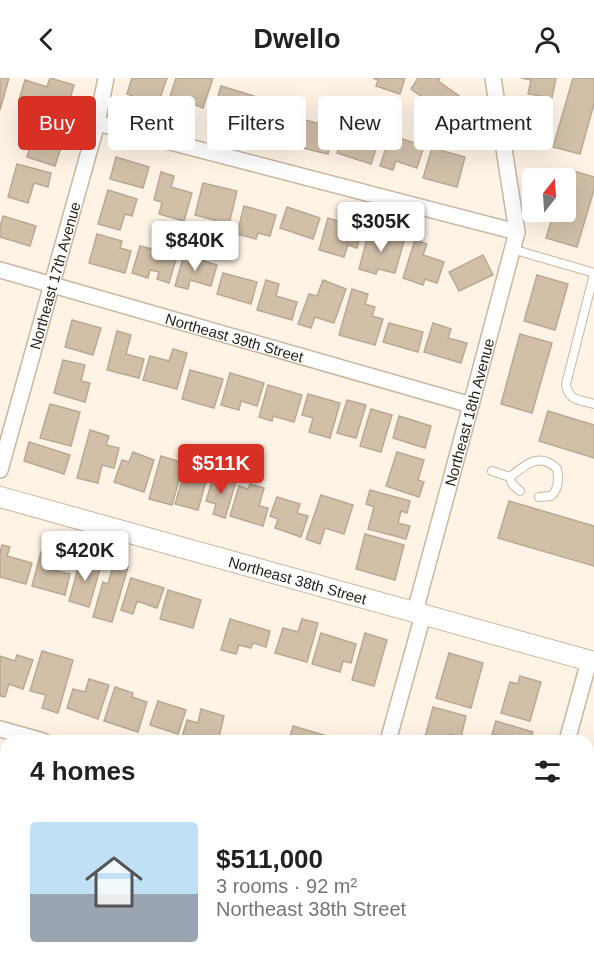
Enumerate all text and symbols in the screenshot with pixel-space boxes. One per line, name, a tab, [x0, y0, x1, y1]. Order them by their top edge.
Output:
icon: back	[30, 23, 63, 56]
icon: person	[531, 23, 564, 56]
text: Dwello	[253, 24, 341, 54]
chip: Buy	[18, 96, 96, 150]
chip: Rent	[108, 96, 195, 150]
chip: Filters	[207, 96, 306, 150]
chip: New	[318, 96, 402, 150]
chip: Apartment	[414, 96, 553, 150]
north arrow	[522, 168, 576, 222]
map controls	[522, 168, 576, 222]
street label: Northeast 17th Avenue	[26, 200, 83, 351]
pin: $305K	[339, 202, 423, 253]
text: $305K	[352, 210, 410, 232]
pin: $840K	[153, 221, 237, 272]
text: $840K	[166, 229, 224, 251]
street label: Northeast 39th Street	[164, 309, 306, 365]
street label: Northeast 18th Avenue	[441, 336, 497, 488]
pin: $511K	[179, 444, 263, 495]
text: $511K	[192, 452, 250, 474]
pin: $420K	[43, 531, 127, 582]
text: $420K	[56, 539, 114, 561]
street label: Northeast 38th Street	[227, 552, 370, 607]
icon: filters	[531, 755, 564, 788]
text: 4 homes	[30, 756, 136, 786]
text: $511,000	[216, 844, 323, 874]
icon: home	[78, 846, 150, 918]
text: 3 rooms · 92 m²	[216, 875, 357, 897]
text: Northeast 38th Street	[216, 898, 406, 920]

